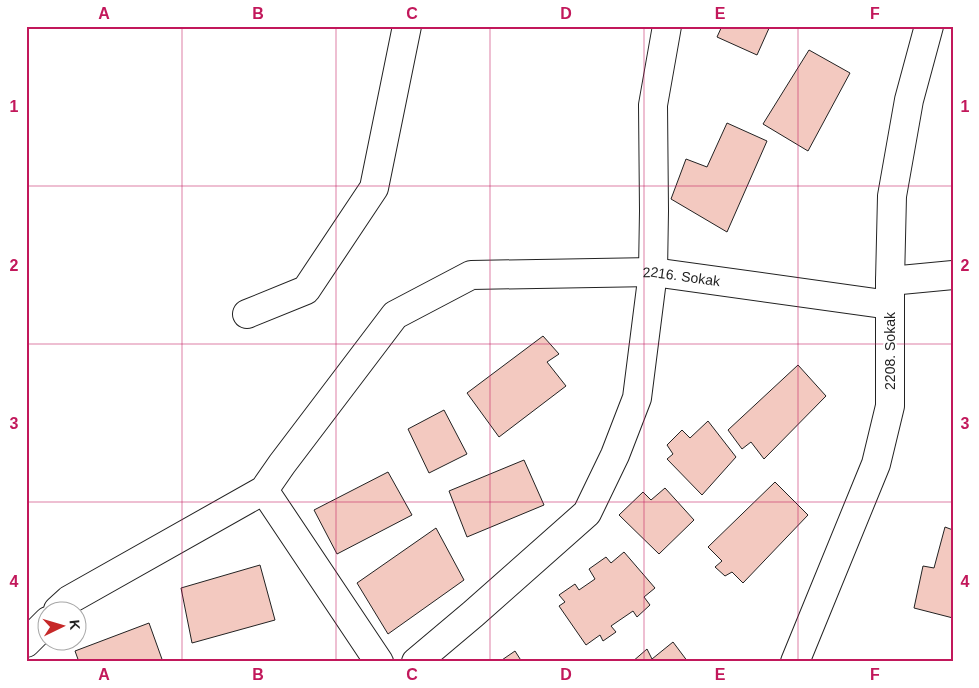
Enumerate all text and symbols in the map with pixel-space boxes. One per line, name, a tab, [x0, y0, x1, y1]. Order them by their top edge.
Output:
text: A	[98, 5, 110, 22]
text: B	[252, 5, 264, 22]
text: C	[406, 5, 418, 22]
text: D	[560, 5, 572, 22]
text: E	[715, 5, 726, 22]
text: F	[870, 5, 880, 22]
text: 1	[10, 98, 19, 115]
text: 1	[961, 98, 970, 115]
text: 2	[10, 257, 19, 274]
text: 2	[961, 257, 970, 274]
street label: 2216. Sokak	[643, 264, 722, 289]
street label: 2208. Sokak	[882, 311, 898, 390]
text: 3	[10, 415, 19, 432]
text: 3	[961, 415, 970, 432]
text: 4	[10, 573, 19, 590]
text: 4	[961, 573, 970, 590]
north arrow	[38, 600, 88, 650]
text: K	[67, 619, 83, 631]
text: A	[98, 666, 110, 683]
text: B	[252, 666, 264, 683]
text: C	[406, 666, 418, 683]
text: D	[560, 666, 572, 683]
text: E	[715, 666, 726, 683]
text: F	[870, 666, 880, 683]

